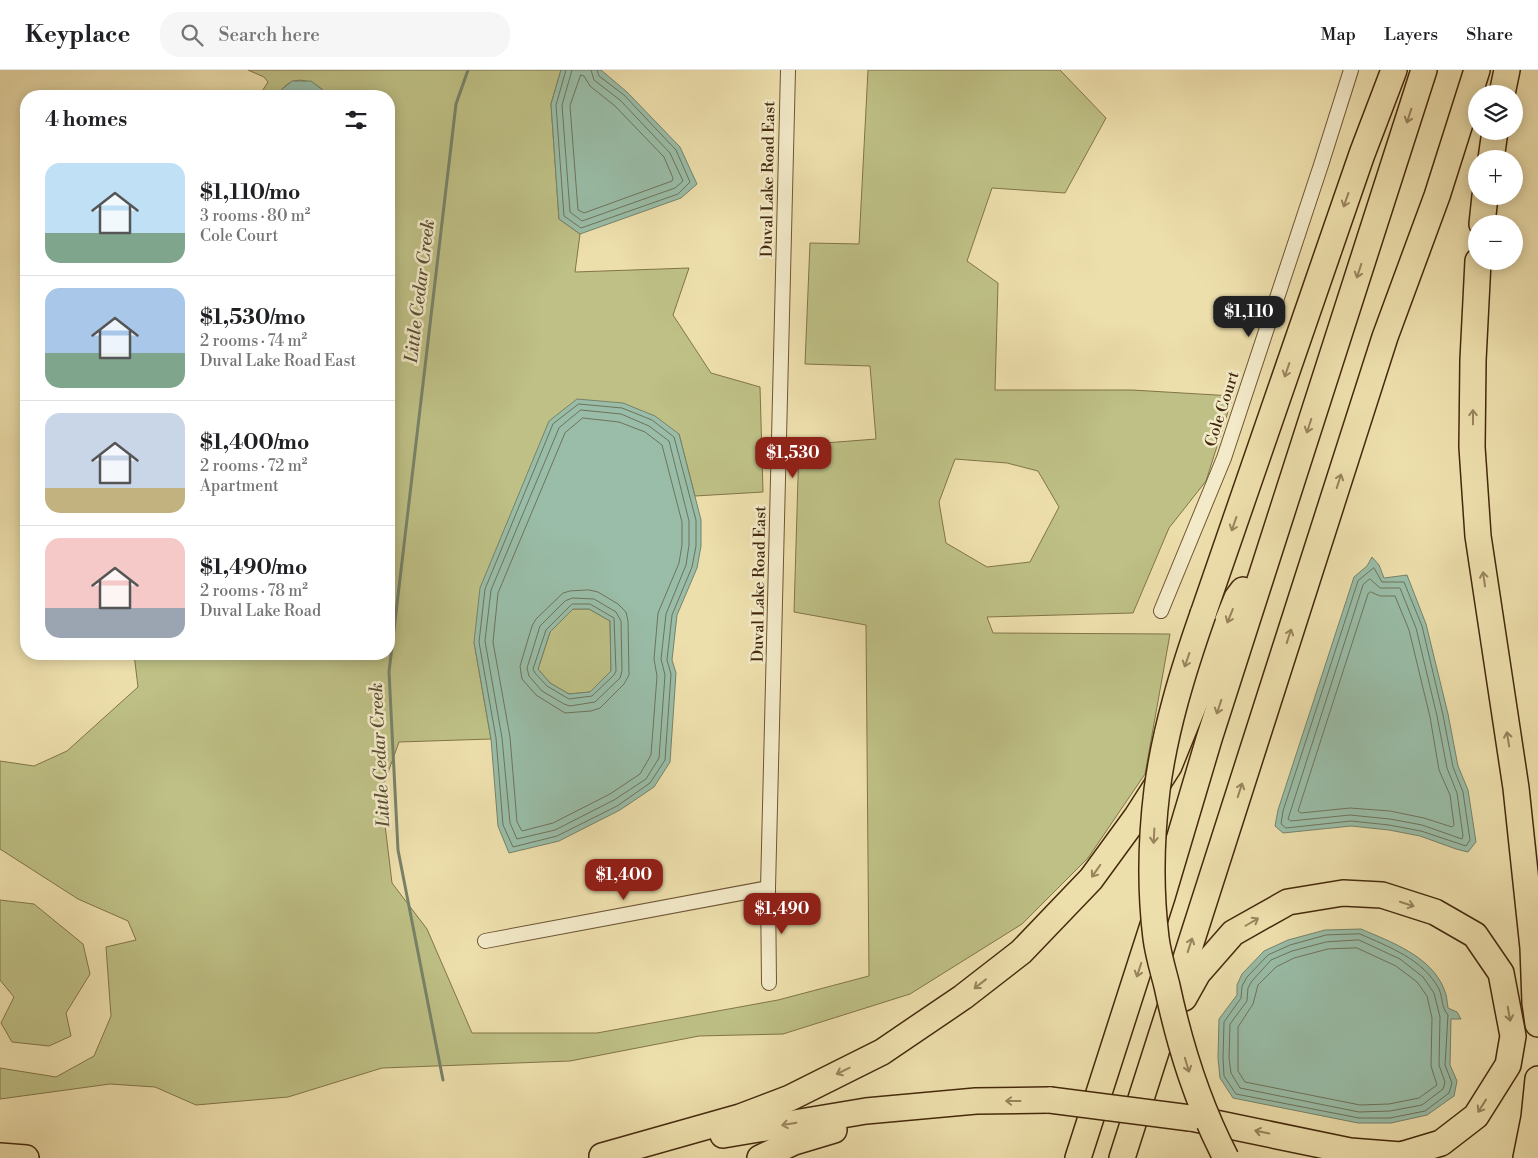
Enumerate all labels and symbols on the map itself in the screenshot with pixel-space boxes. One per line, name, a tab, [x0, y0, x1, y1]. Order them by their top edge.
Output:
street label: Duval Lake Road East	[757, 100, 779, 257]
one-way arrow	[1404, 108, 1413, 124]
one-way arrow	[1341, 192, 1350, 208]
water label: Little Cedar Creek	[400, 218, 440, 365]
one-way arrow	[1354, 263, 1363, 278]
pin: $1,110	[1208, 296, 1290, 338]
one-way arrow	[1282, 362, 1291, 378]
street label: Cole Court	[1200, 368, 1244, 449]
one-way arrow	[1468, 409, 1477, 425]
one-way arrow	[1304, 417, 1314, 433]
pin: $1,530	[752, 436, 834, 479]
one-way arrow	[1335, 474, 1344, 489]
street label: Duval Lake Road East	[748, 505, 770, 662]
one-way arrow	[1229, 516, 1238, 531]
one-way arrow	[1479, 571, 1489, 587]
one-way arrow	[1225, 608, 1234, 623]
one-way arrow	[1285, 628, 1295, 644]
one-way arrow	[1182, 652, 1191, 667]
water label: Little Cedar Creek	[365, 682, 395, 829]
one-way arrow	[1214, 699, 1223, 714]
one-way arrow	[1503, 732, 1513, 748]
one-way arrow	[1236, 783, 1245, 799]
one-way arrow	[1149, 828, 1158, 844]
pin: $1,400	[583, 858, 665, 901]
one-way arrow	[1091, 864, 1101, 878]
pin: $1,490	[741, 892, 823, 935]
one-way arrow	[1399, 899, 1415, 909]
one-way arrow	[1245, 917, 1259, 927]
one-way arrow	[1186, 938, 1196, 954]
one-way arrow	[1133, 962, 1143, 978]
one-way arrow	[973, 979, 987, 989]
one-way arrow	[1504, 1005, 1514, 1021]
one-way arrow	[1182, 1056, 1192, 1072]
one-way arrow	[836, 1067, 851, 1076]
one-way arrow	[1005, 1096, 1021, 1105]
one-way arrow	[1477, 1099, 1488, 1113]
one-way arrow	[781, 1119, 797, 1129]
one-way arrow	[1254, 1127, 1270, 1136]

